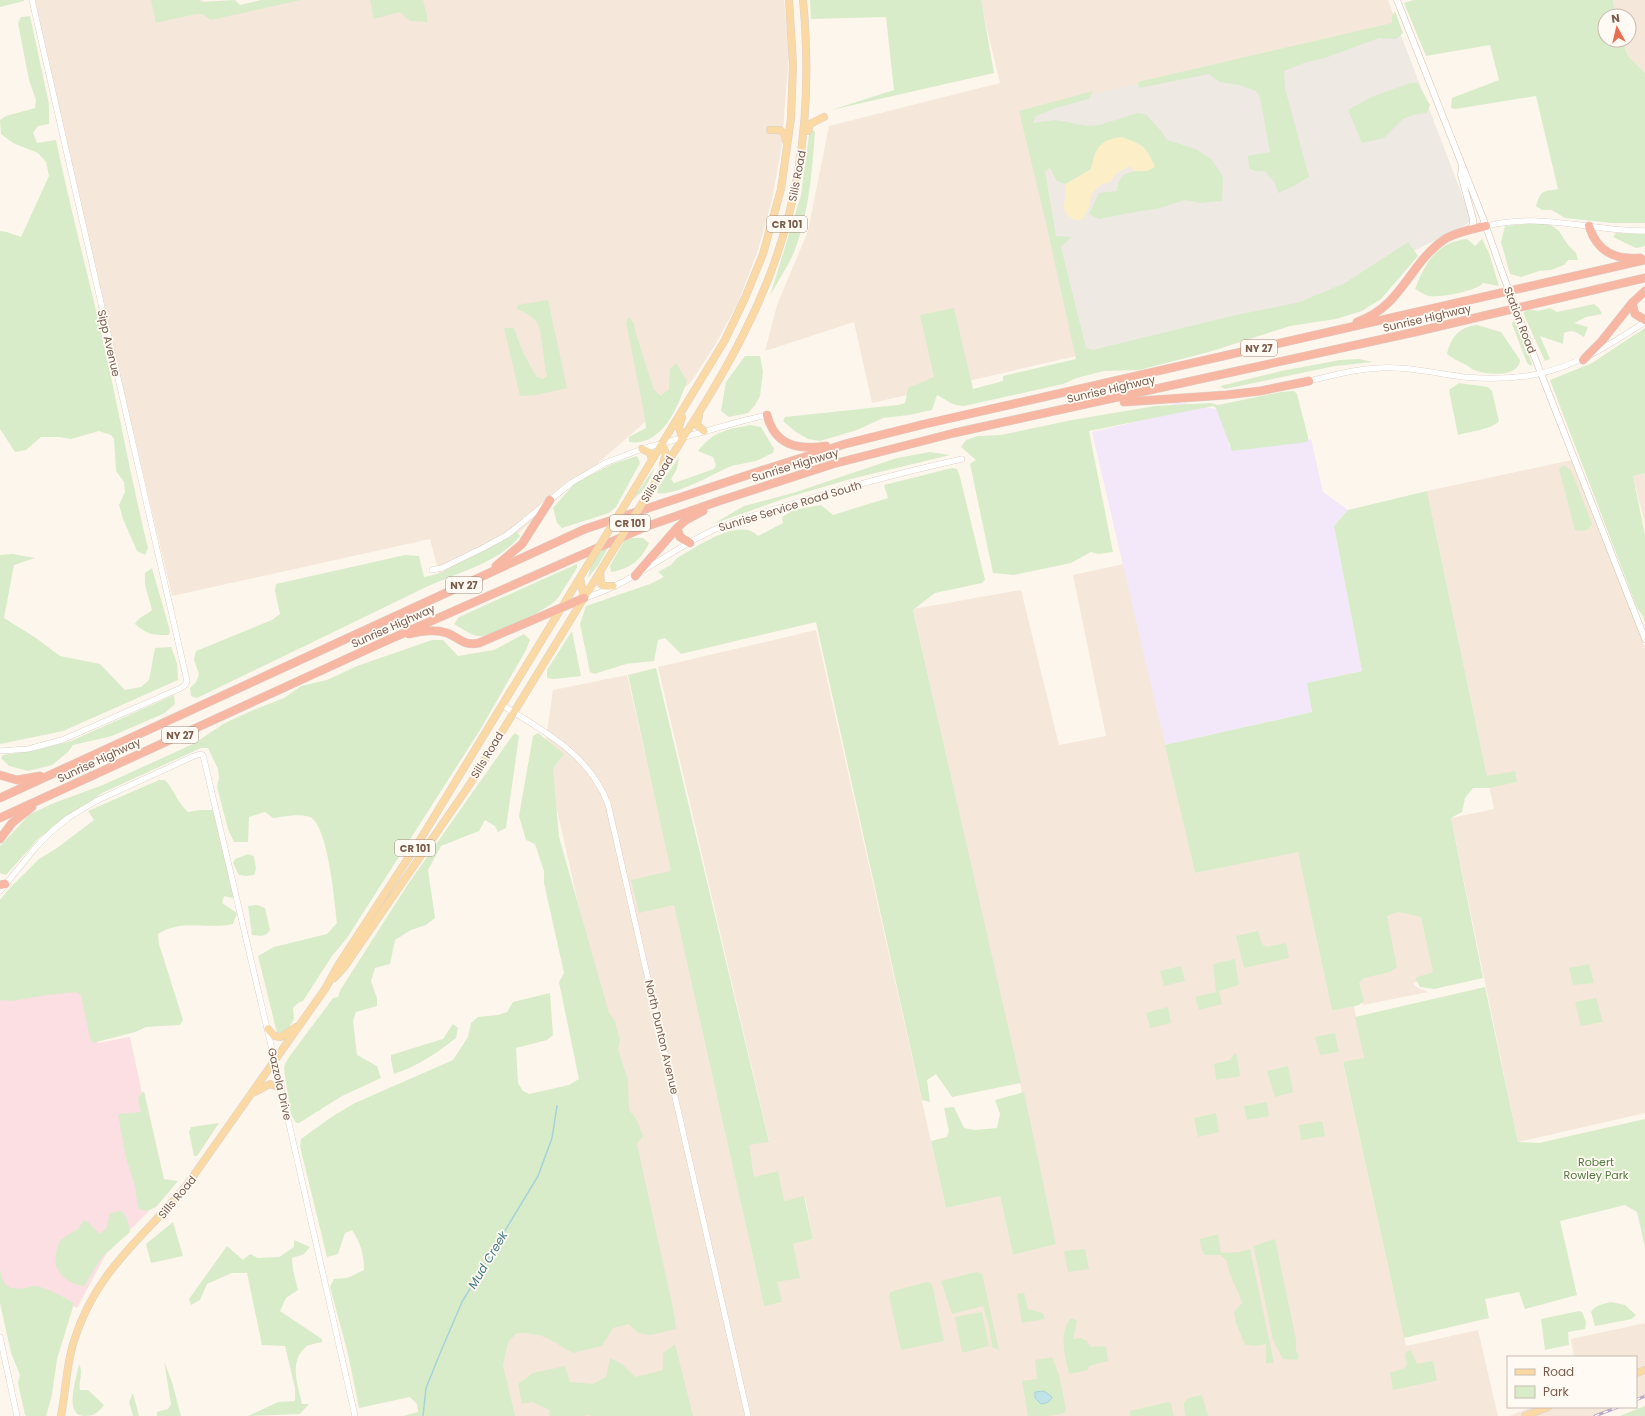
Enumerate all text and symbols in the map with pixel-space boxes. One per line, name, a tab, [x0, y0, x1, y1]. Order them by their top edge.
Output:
north arrow	[1597, 8, 1637, 48]
text: N	[1610, 10, 1621, 27]
street label: Sills Road	[784, 149, 810, 203]
road number: CR 101	[767, 216, 807, 232]
street label: Station Road	[1500, 284, 1540, 356]
street label: Sunrise Highway	[1381, 300, 1474, 336]
street label: Sipp Avenue	[94, 308, 125, 378]
road number: NY 27	[1241, 340, 1277, 356]
street label: Sunrise Highway	[1065, 371, 1158, 407]
street label: Sunrise Highway	[749, 444, 841, 486]
street label: Sills Road	[637, 453, 677, 505]
street label: Sunrise Service Road South	[717, 477, 863, 535]
road number: CR 101	[610, 515, 650, 531]
road number: NY 27	[446, 577, 482, 593]
street label: Sunrise Highway	[349, 600, 438, 652]
road number: NY 27	[162, 727, 198, 743]
street label: Sills Road	[467, 729, 507, 781]
street label: Sunrise Highway	[55, 733, 144, 786]
road number: CR 101	[395, 840, 435, 856]
street label: North Dunton Avenue	[641, 978, 683, 1096]
street label: Gazzola Drive	[264, 1046, 296, 1122]
park label: Robert Rowley Park	[1564, 1154, 1629, 1183]
street label: Sills Road	[154, 1172, 200, 1222]
water label: Mud Creek	[464, 1227, 512, 1292]
legend	[1507, 1356, 1637, 1408]
text: Road	[1543, 1363, 1574, 1380]
text: Park	[1543, 1383, 1570, 1400]

